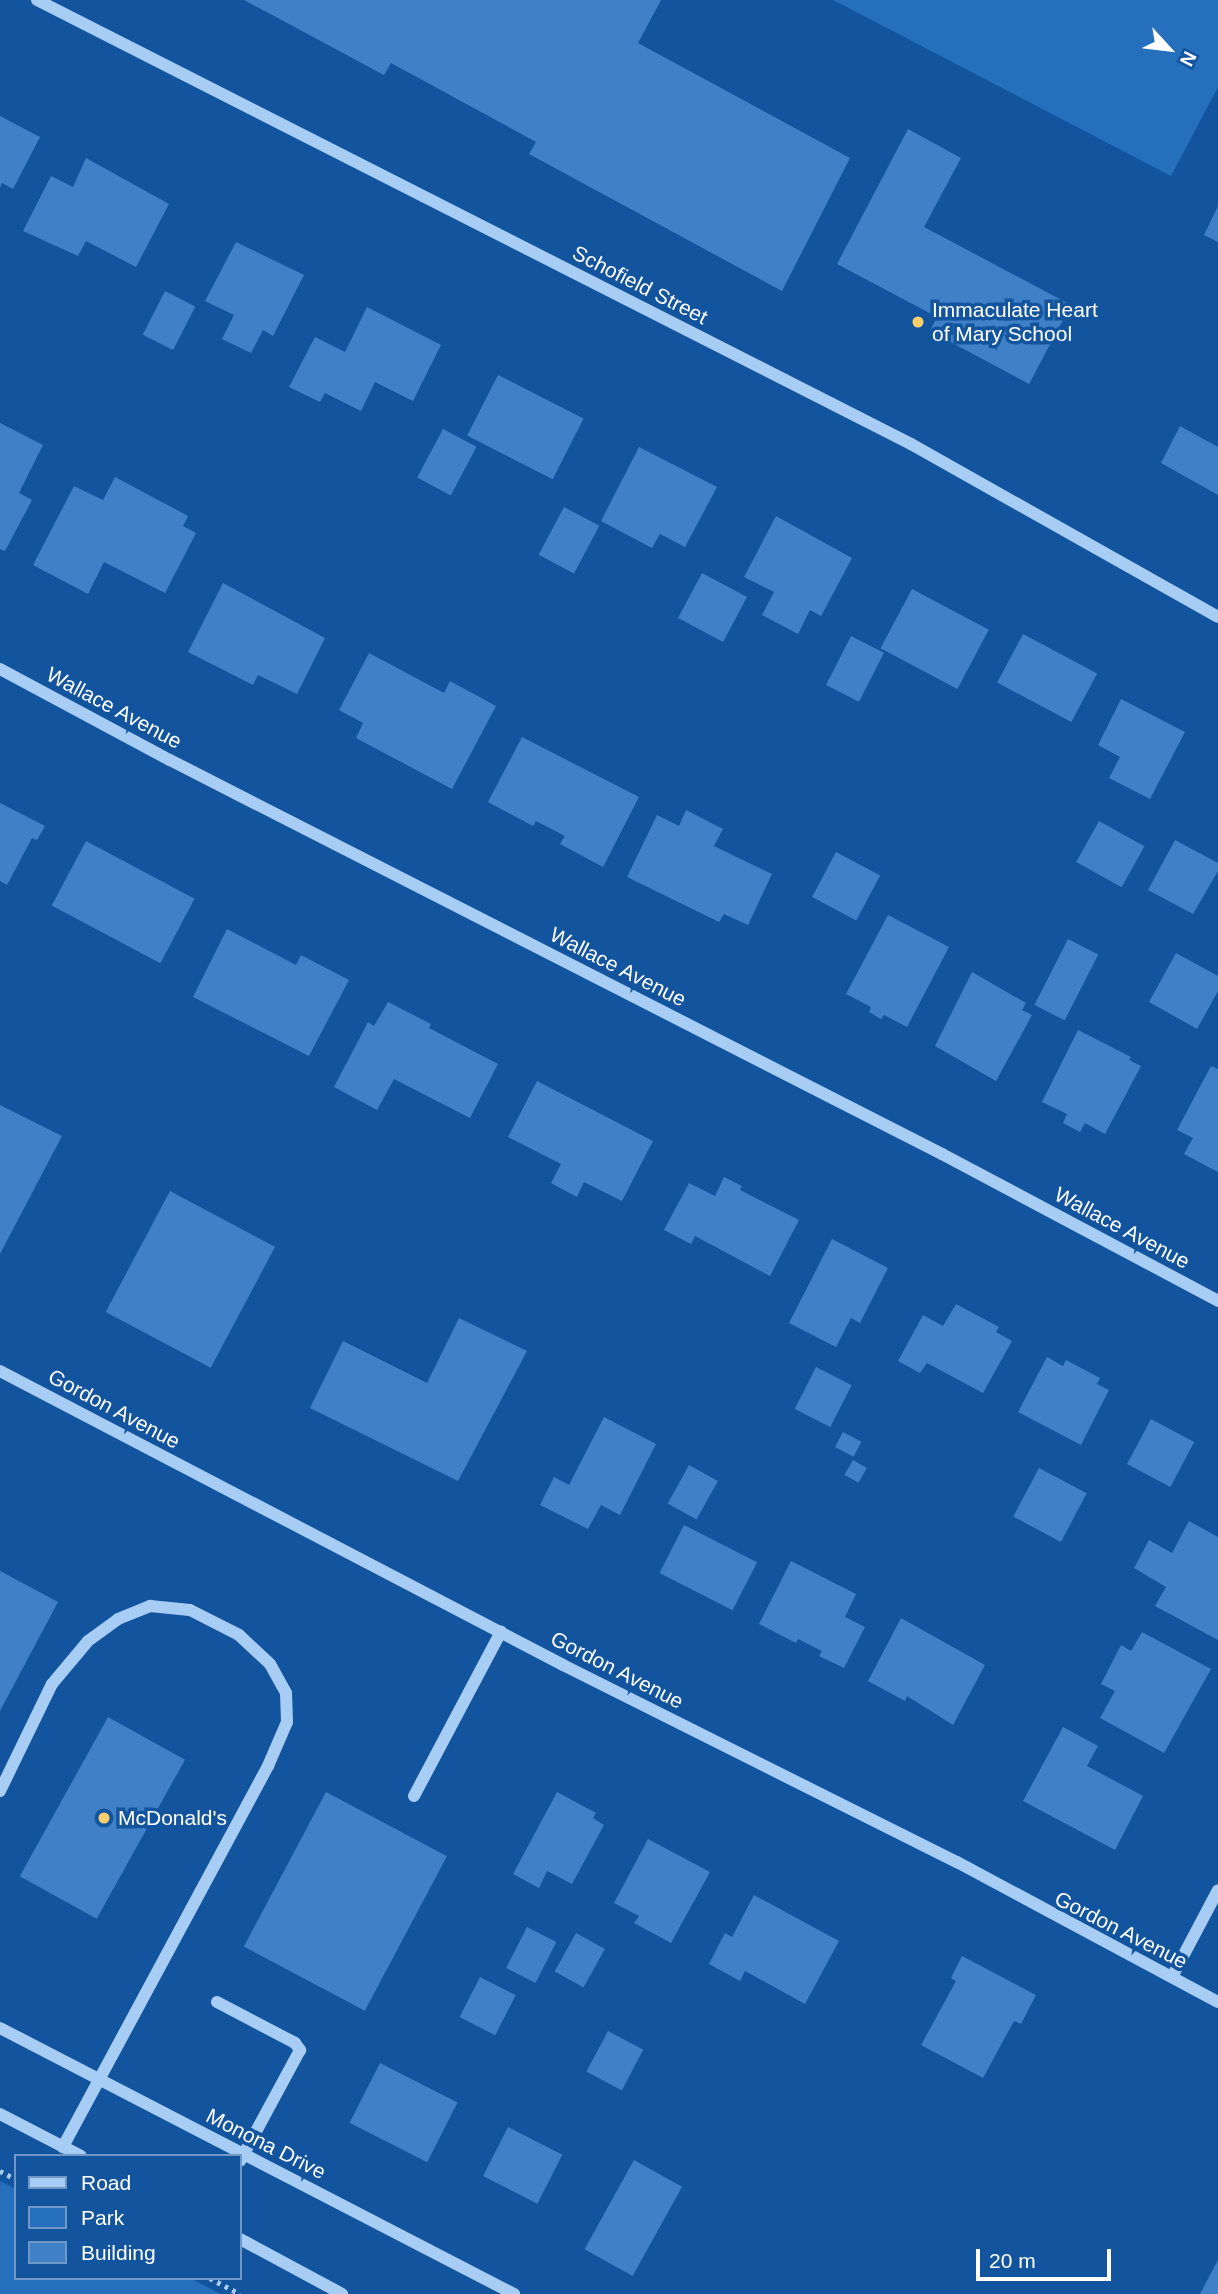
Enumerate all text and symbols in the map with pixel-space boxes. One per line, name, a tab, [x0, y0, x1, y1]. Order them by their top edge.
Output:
north arrow	[1134, 14, 1204, 84]
text: N	[1176, 48, 1201, 70]
street label: Schofield Street	[568, 240, 712, 330]
place label: Immaculate Heart of Mary School	[932, 297, 1098, 347]
marker: Immaculate Heart of Mary School	[910, 314, 926, 330]
street label: Wallace Avenue	[42, 662, 186, 754]
street label: Wallace Avenue	[545, 922, 691, 1012]
street label: Wallace Avenue	[1050, 1182, 1194, 1274]
street label: Gordon Avenue	[43, 1363, 185, 1455]
street label: Gordon Avenue	[546, 1625, 688, 1715]
place label: McDonald's	[118, 1805, 227, 1831]
marker: McDonald's	[96, 1810, 112, 1826]
street label: Gordon Avenue	[1050, 1885, 1192, 1975]
street label: Monona Drive	[202, 2103, 330, 2185]
legend	[14, 2154, 242, 2280]
text: Road	[81, 2171, 131, 2194]
text: Park	[81, 2206, 124, 2229]
scale bar	[980, 2234, 1115, 2278]
text: Building	[81, 2241, 156, 2264]
text: 20 m	[989, 2249, 1036, 2272]

